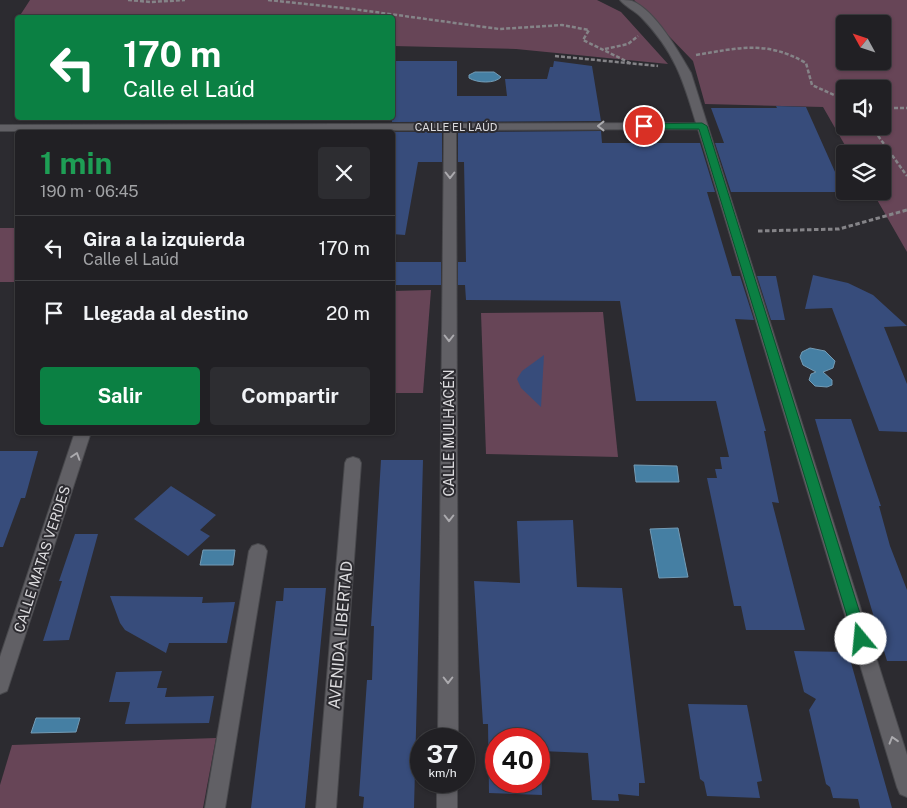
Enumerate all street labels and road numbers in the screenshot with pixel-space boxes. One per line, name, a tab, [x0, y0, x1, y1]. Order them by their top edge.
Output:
street label: CALLE EL LAÚD	[415, 120, 498, 133]
street label: CALLE MULHACÉN	[440, 369, 457, 497]
street label: CALLE MATAS VERDES	[11, 484, 73, 634]
street label: AVENIDA LIBERTAD	[325, 560, 356, 710]

